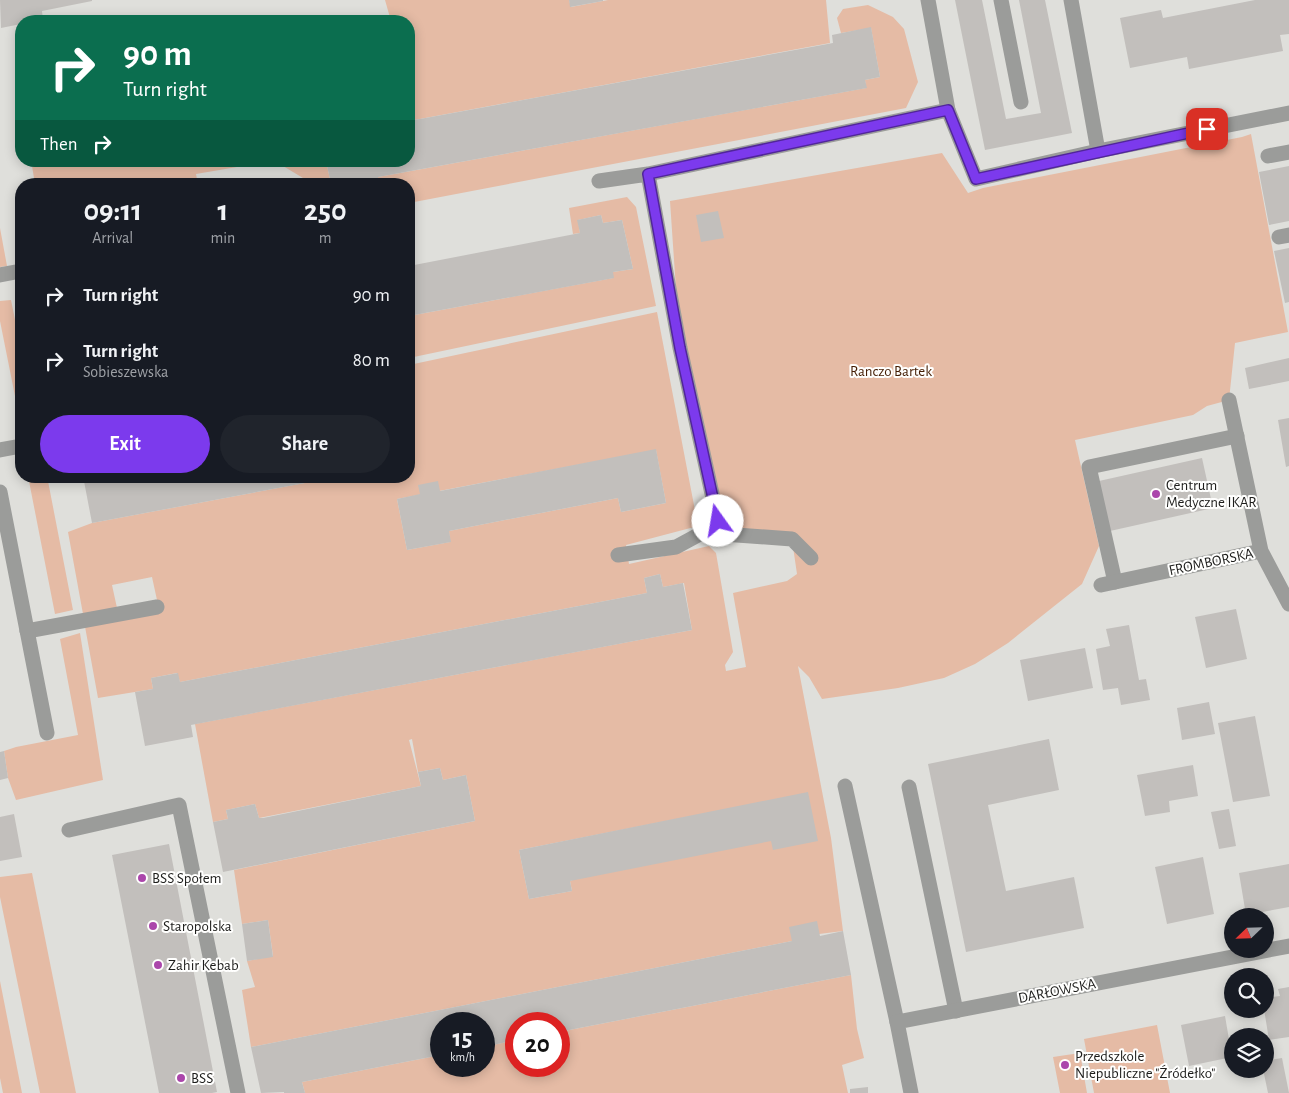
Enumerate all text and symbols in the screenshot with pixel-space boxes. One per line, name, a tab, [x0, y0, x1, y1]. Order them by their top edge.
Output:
icon: right	[40, 35, 105, 100]
text: 90 m	[123, 37, 192, 72]
text: Turn right	[123, 78, 207, 100]
pin	[1186, 108, 1228, 150]
icon: arrive	[1193, 115, 1221, 143]
icon: right	[88, 130, 116, 158]
text: Then	[40, 135, 78, 154]
text: 09:11	[83, 196, 142, 226]
text: 1	[218, 196, 228, 226]
text: 250	[304, 196, 347, 226]
text: Arrival	[92, 230, 133, 246]
text: min	[210, 230, 235, 246]
text: m	[319, 230, 332, 246]
icon: right	[40, 282, 68, 310]
text: Turn right	[83, 286, 158, 305]
text: 90 m	[353, 286, 390, 305]
text: Turn right	[83, 342, 158, 361]
icon: right	[40, 347, 68, 375]
text: 80 m	[353, 351, 390, 370]
text: Sobieszewska	[83, 364, 168, 380]
park label: Ranczo Bartek	[850, 364, 932, 379]
button: Exit	[40, 415, 210, 473]
button: Share	[220, 415, 390, 473]
place label: Centrum Medyczne IKAR	[1166, 478, 1257, 510]
marker: Centrum Medyczne IKAR	[1150, 488, 1162, 500]
position arrow	[691, 494, 743, 546]
street label: FROMBORSKA	[1167, 546, 1255, 578]
place label: BSS Społem	[152, 871, 222, 886]
marker: BSS Społem	[136, 872, 148, 884]
north arrow	[1224, 908, 1274, 958]
map controls	[1224, 908, 1274, 1078]
place label: Staropolska	[163, 919, 232, 934]
marker: Staropolska	[147, 920, 159, 932]
place label: Zahir Kebab	[168, 958, 239, 973]
marker: Zahir Kebab	[152, 959, 164, 971]
button: search	[1224, 968, 1274, 1018]
street label: DARŁOWSKA	[1017, 976, 1097, 1006]
speed limit sign: 20	[505, 1012, 570, 1077]
text: 15	[453, 1026, 472, 1051]
button: layers	[1224, 1028, 1274, 1078]
place label: Przedszkole Niepubliczne "Źródełko"	[1075, 1049, 1215, 1081]
text: km/h	[450, 1051, 475, 1063]
marker: Przedszkole Niepubliczne "Źródełko"	[1059, 1059, 1071, 1071]
place label: BSS	[191, 1071, 213, 1086]
marker: BSS	[175, 1072, 187, 1084]

